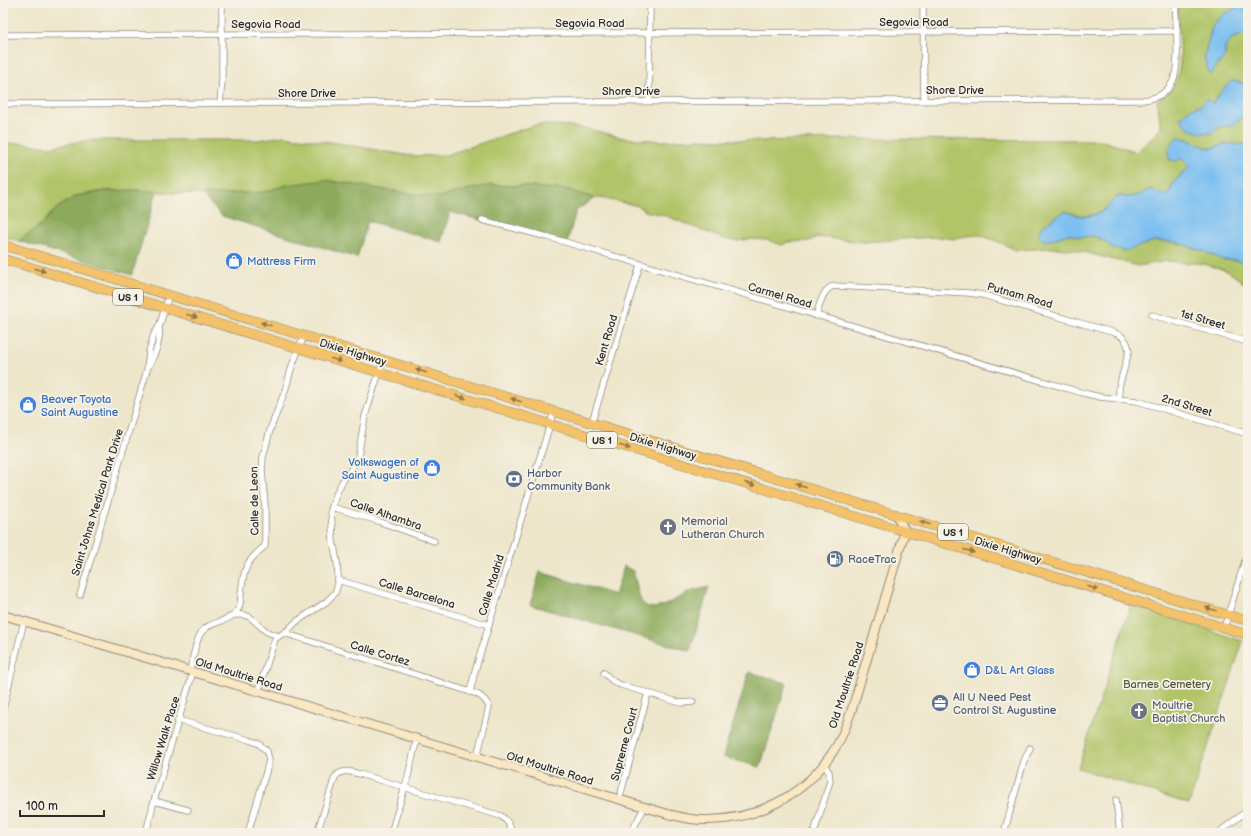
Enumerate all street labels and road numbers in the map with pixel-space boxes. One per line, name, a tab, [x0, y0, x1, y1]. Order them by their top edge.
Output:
street label: Segovia Road	[879, 16, 949, 29]
street label: Segovia Road	[555, 17, 625, 30]
street label: Segovia Road	[231, 18, 301, 31]
street label: Shore Drive	[926, 84, 985, 97]
street label: Shore Drive	[602, 85, 661, 98]
street label: Shore Drive	[278, 87, 337, 100]
street label: Carmel Road	[747, 280, 813, 311]
street label: Putnam Road	[986, 280, 1054, 311]
road number: US 1	[113, 289, 143, 305]
street label: 1st Street	[1179, 307, 1227, 332]
street label: Kent Road	[593, 313, 620, 367]
street label: Dixie Highway	[318, 336, 388, 369]
street label: 2nd Street	[1160, 392, 1214, 419]
street label: Saint Johns Medical Park Drive	[69, 427, 126, 577]
street label: Dixie Highway	[628, 430, 698, 463]
road number: US 1	[587, 432, 617, 448]
street label: Calle de Leon	[247, 466, 262, 536]
street label: Calle Alhambra	[348, 496, 424, 533]
road number: US 1	[938, 524, 968, 540]
street label: Dixie Highway	[973, 534, 1043, 567]
street label: Calle Madrid	[476, 553, 507, 617]
street label: Calle Barcelona	[377, 576, 457, 611]
street label: Calle Cortez	[349, 638, 412, 669]
street label: Old Moultrie Road	[826, 640, 867, 730]
street label: Old Moultrie Road	[194, 655, 284, 694]
street label: Willow Walk Place	[144, 694, 183, 782]
street label: Supreme Court	[608, 705, 641, 782]
street label: Old Moultrie Road	[505, 749, 595, 788]

